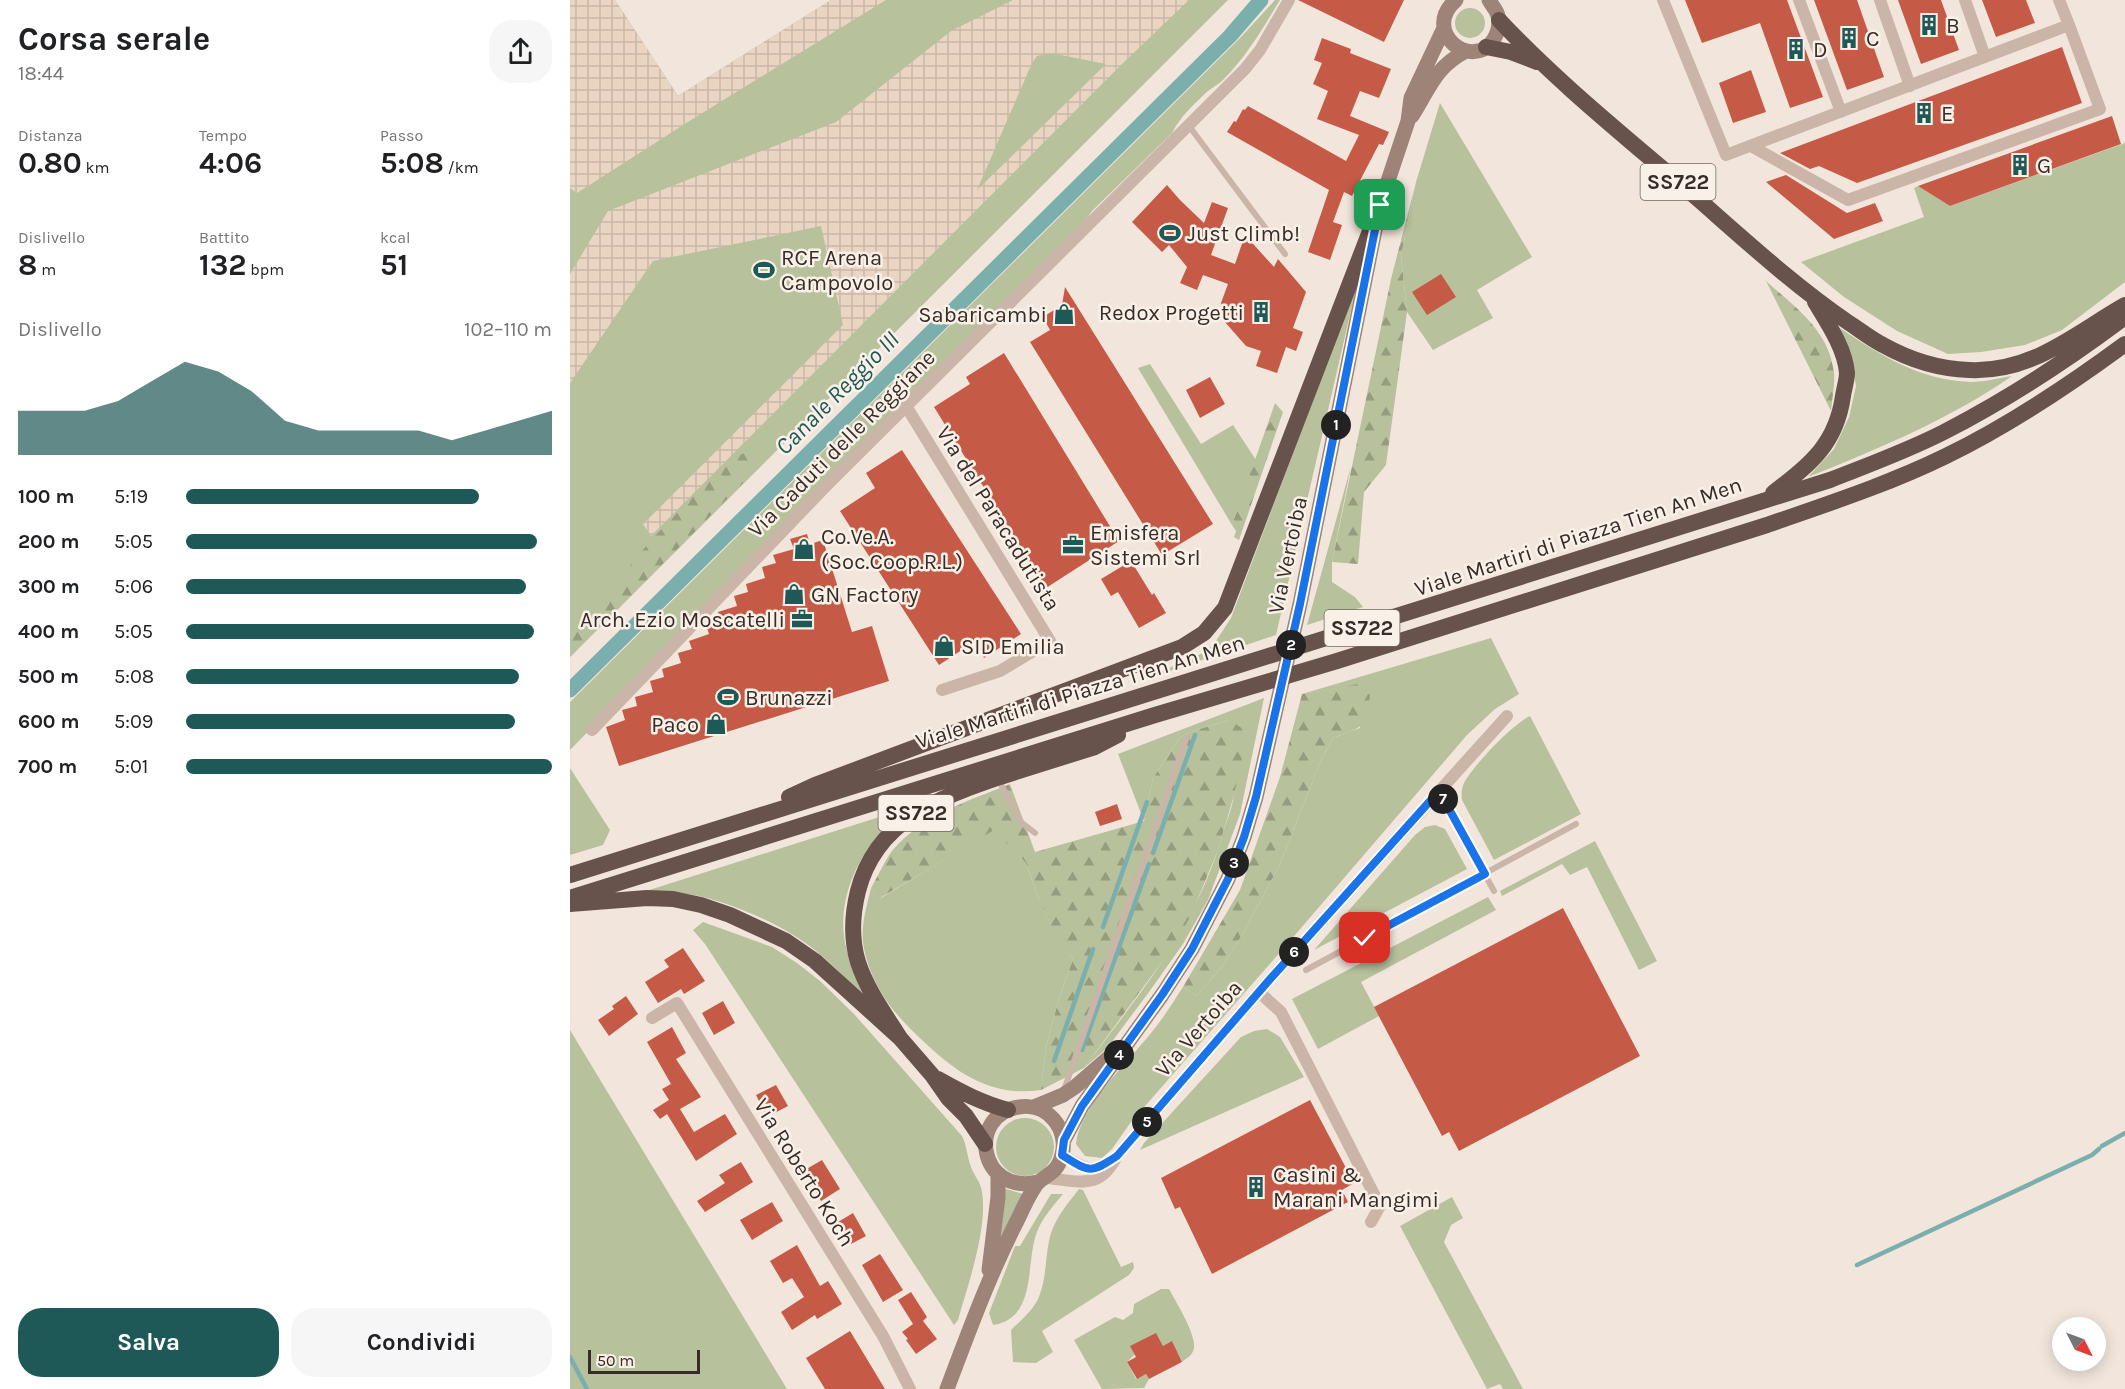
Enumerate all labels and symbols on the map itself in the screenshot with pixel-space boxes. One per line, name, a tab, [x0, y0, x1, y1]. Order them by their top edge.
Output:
building icon: B	[1917, 13, 1941, 37]
place label: B	[1946, 13, 1960, 39]
building icon: C	[1837, 26, 1861, 50]
place label: C	[1866, 26, 1880, 52]
building icon: D	[1784, 37, 1808, 61]
place label: D	[1813, 37, 1828, 63]
building icon: E	[1912, 101, 1936, 125]
place label: E	[1941, 101, 1953, 127]
building icon: G	[2008, 153, 2032, 177]
place label: G	[2037, 153, 2051, 179]
road number: SS722	[1640, 164, 1716, 200]
pin	[1354, 179, 1405, 230]
sports icon: Just Climb!	[1158, 221, 1182, 245]
place label: Just Climb!	[1187, 221, 1300, 247]
place label: RCF Arena Campovolo	[781, 245, 893, 296]
sports icon: RCF Arena Campovolo	[752, 258, 776, 282]
place label: Redox Progetti	[1099, 300, 1244, 326]
building icon: Redox Progetti	[1249, 300, 1273, 324]
place label: Sabaricambi	[918, 302, 1047, 328]
shop icon: Sabaricambi	[1052, 302, 1076, 326]
water label: Canale Reggio III	[769, 325, 905, 461]
street label: Via Caduti delle Reggiane	[743, 345, 941, 543]
pin: 1	[1321, 410, 1351, 440]
street label: Via del Paracadutista	[931, 421, 1066, 616]
street label: Viale Martiri di Piazza Tien An Men	[1411, 472, 1745, 602]
street label: Via Vertoiba	[1263, 494, 1313, 616]
place label: Emisfera Sistemi Srl	[1090, 520, 1201, 571]
place label: Co.Ve.A. (Soc.Coop.R.L.)	[821, 524, 963, 575]
office icon: Emisfera Sistemi Srl	[1061, 533, 1085, 557]
shop icon: Co.Ve.A. (Soc.Coop.R.L.)	[792, 537, 816, 561]
shop icon: GN Factory	[782, 582, 806, 606]
place label: GN Factory	[811, 582, 918, 608]
place label: Arch. Ezio Moscatelli	[580, 607, 785, 633]
office icon: Arch. Ezio Moscatelli	[790, 607, 814, 631]
road number: SS722	[1324, 610, 1400, 646]
street label: Viale Martiri di Piazza Tien An Men	[913, 629, 1248, 754]
pin: 2	[1276, 630, 1306, 660]
shop icon: SID Emilia	[932, 634, 956, 658]
place label: SID Emilia	[961, 634, 1065, 660]
sports icon: Brunazzi	[716, 685, 740, 709]
place label: Brunazzi	[745, 685, 833, 711]
place label: Paco	[651, 712, 699, 738]
shop icon: Paco	[704, 712, 728, 736]
pin: 7	[1428, 784, 1458, 814]
road number: SS722	[878, 795, 954, 831]
pin: 3	[1219, 848, 1249, 878]
pin	[1339, 912, 1390, 963]
pin: 6	[1279, 937, 1309, 967]
street label: Via Vertoiba	[1150, 975, 1248, 1082]
pin: 4	[1104, 1040, 1134, 1070]
street label: Via Roberto Koch	[748, 1094, 860, 1251]
pin: 5	[1132, 1107, 1162, 1137]
place label: Casini & Marani Mangimi	[1273, 1162, 1439, 1213]
building icon: Casini & Marani Mangimi	[1244, 1175, 1268, 1199]
north arrow	[2052, 1317, 2106, 1371]
scale bar	[588, 1347, 700, 1374]

